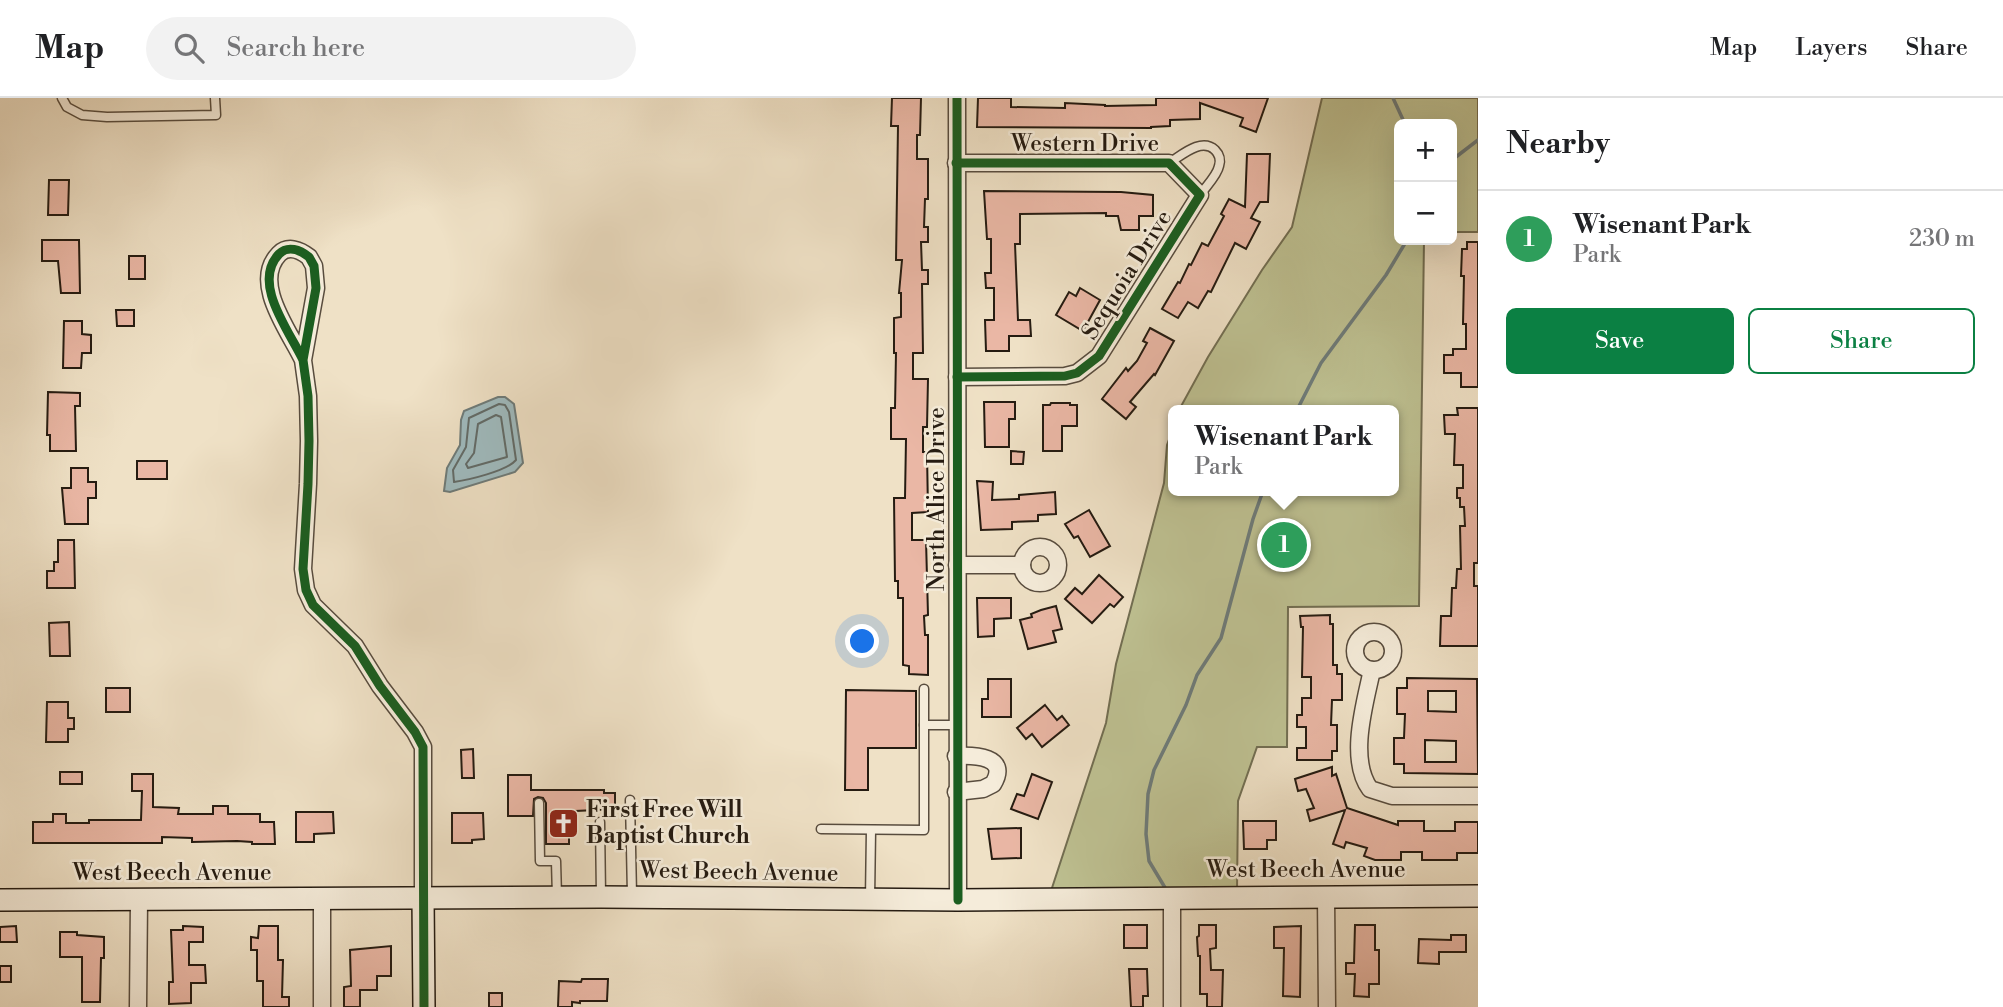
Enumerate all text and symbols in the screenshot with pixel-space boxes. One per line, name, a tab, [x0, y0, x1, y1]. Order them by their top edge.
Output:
search box	[146, 17, 636, 80]
text: Map	[35, 28, 104, 69]
icon: search	[170, 29, 208, 67]
text: Search here	[226, 32, 365, 64]
text: Map	[1710, 33, 1757, 63]
text: Layers	[1795, 33, 1867, 63]
text: Share	[1905, 33, 1968, 63]
map controls	[1394, 119, 1457, 245]
button: +	[1394, 119, 1457, 182]
text: Nearby	[1506, 125, 1610, 163]
street label: Western Drive	[1010, 130, 1159, 158]
button: −	[1394, 182, 1457, 245]
street label: Sequoia Drive	[1076, 205, 1178, 345]
text: Wisenant Park	[1573, 209, 1751, 241]
text: 1	[1523, 225, 1535, 253]
text: 230 m	[1909, 225, 1975, 253]
text: Park	[1573, 241, 1621, 269]
button: Save	[1506, 308, 1734, 374]
button: Share	[1748, 308, 1975, 374]
popup	[1168, 405, 1399, 496]
street label: North Alice Drive	[923, 407, 951, 591]
text: Wisenant Park	[1195, 421, 1372, 453]
text: Park	[1195, 453, 1242, 481]
pin: 1	[1261, 519, 1307, 571]
your location	[845, 624, 879, 658]
place label: First Free Will Baptist Church	[586, 796, 750, 850]
church icon: First Free Will Baptist Church	[546, 806, 580, 840]
street label: West Beech Avenue	[638, 856, 839, 888]
street label: West Beech Avenue	[1205, 856, 1406, 884]
street label: West Beech Avenue	[71, 859, 272, 887]

